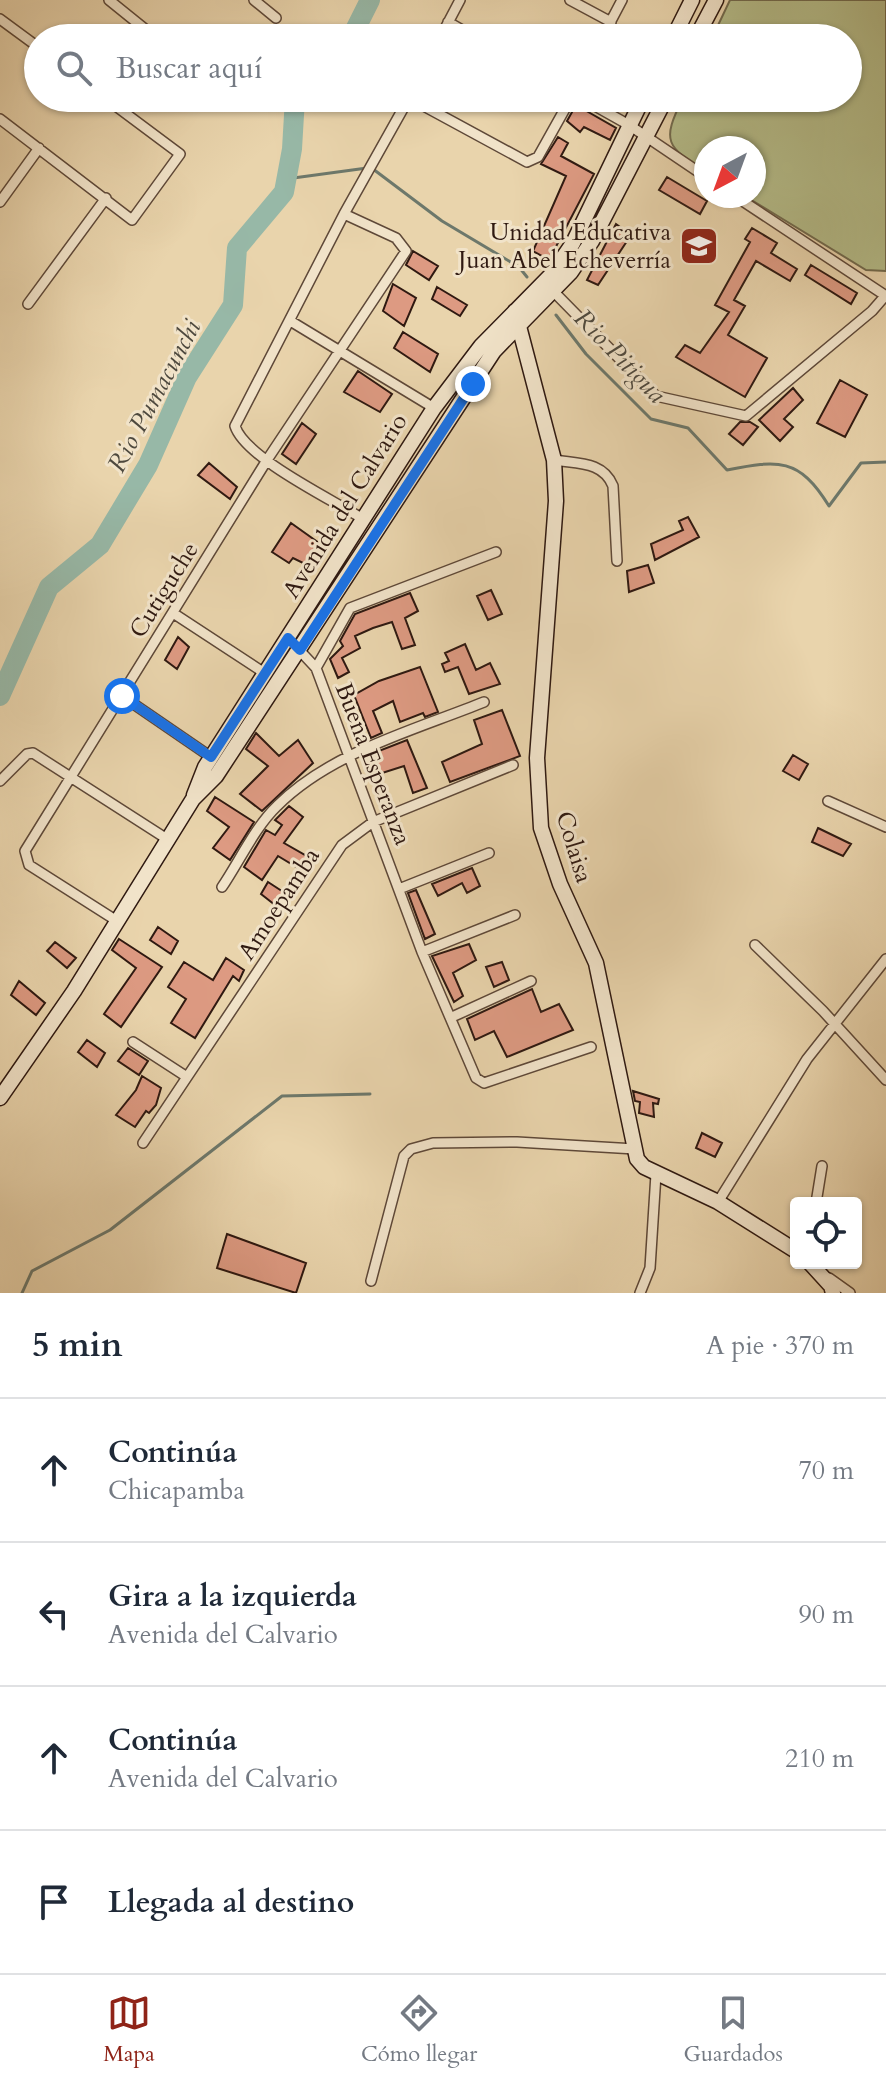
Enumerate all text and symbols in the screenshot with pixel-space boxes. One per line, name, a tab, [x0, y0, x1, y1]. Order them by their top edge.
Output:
search box	[24, 24, 862, 112]
icon: search	[52, 46, 96, 90]
text: Buscar aquí	[116, 48, 262, 89]
north arrow	[694, 136, 766, 208]
place label: Unidad Educativa Juan Abel Echeverría	[455, 216, 672, 277]
school or university icon: Unidad Educativa Juan Abel Echeverría	[678, 225, 720, 267]
water label: Rio Pitigua	[566, 301, 674, 411]
water label: Rio Pumacunchi	[99, 313, 209, 478]
route end	[455, 366, 491, 402]
street label: Avenida del Calvario	[275, 407, 415, 605]
street label: Cutiguche	[122, 536, 206, 644]
route start	[104, 678, 140, 714]
street label: Buena Esperanza	[327, 678, 419, 850]
street label: Colaisa	[548, 807, 601, 887]
street label: Amoepamba	[230, 841, 328, 967]
map controls	[790, 1197, 862, 1269]
button: locate	[790, 1197, 862, 1269]
text: 5 min	[32, 1322, 123, 1368]
text: A pie · 370 m	[706, 1328, 854, 1363]
text: Continúa	[108, 1432, 238, 1473]
icon: ahead	[32, 1448, 76, 1492]
text: 70 m	[798, 1453, 854, 1488]
text: Chicapamba	[108, 1473, 245, 1508]
text: Gira a la izquierda	[108, 1576, 357, 1617]
icon: left	[32, 1592, 76, 1636]
text: 90 m	[798, 1597, 854, 1632]
text: Avenida del Calvario	[108, 1617, 338, 1652]
text: Continúa	[108, 1720, 238, 1761]
icon: ahead	[32, 1736, 76, 1780]
text: 210 m	[785, 1741, 854, 1776]
text: Avenida del Calvario	[108, 1761, 338, 1796]
icon: arrive	[32, 1880, 76, 1924]
text: Llegada al destino	[108, 1882, 354, 1923]
tab: Mapa	[103, 1991, 155, 2069]
tab: Cómo llegar	[361, 1991, 477, 2069]
tab: Guardados	[684, 1991, 783, 2069]

